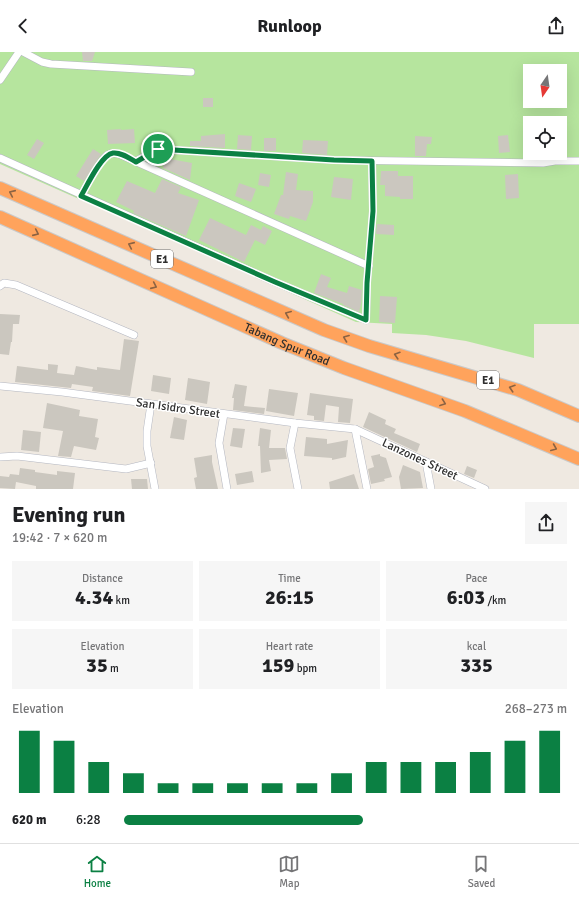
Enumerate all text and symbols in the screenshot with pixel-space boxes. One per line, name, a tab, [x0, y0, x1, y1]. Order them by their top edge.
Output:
icon: back	[12, 15, 34, 37]
text: Runloop	[257, 15, 322, 37]
icon: share	[545, 15, 567, 37]
north arrow	[523, 64, 567, 108]
map controls	[523, 64, 567, 160]
button: locate	[523, 116, 567, 160]
pin	[141, 132, 175, 166]
icon: arrive	[147, 138, 169, 160]
one-way arrow	[8, 190, 16, 198]
one-way arrow	[31, 228, 39, 236]
one-way arrow	[127, 242, 135, 250]
road number: E1	[151, 250, 173, 268]
one-way arrow	[150, 281, 158, 289]
one-way arrow	[285, 311, 293, 319]
street label: Tabang Spur Road	[242, 320, 332, 369]
one-way arrow	[343, 334, 350, 342]
one-way arrow	[394, 351, 401, 360]
road number: E1	[477, 371, 499, 389]
one-way arrow	[509, 384, 516, 393]
street label: San Isidro Street	[135, 395, 221, 422]
one-way arrow	[439, 398, 446, 406]
street label: Lanzones Street	[379, 435, 460, 484]
one-way arrow	[550, 444, 557, 452]
text: Evening run	[12, 501, 126, 528]
button: share	[525, 502, 567, 544]
text: 19:42 · 7 × 620 m	[12, 530, 107, 546]
text: Distance	[82, 572, 123, 585]
text: Time	[278, 572, 301, 585]
text: Pace	[465, 572, 488, 585]
text: 4.34	[75, 585, 113, 610]
text: 26:15	[265, 585, 314, 610]
text: 6:03	[447, 585, 485, 610]
text: km	[113, 594, 130, 607]
text: /km	[485, 594, 506, 607]
text: Elevation	[81, 640, 124, 653]
text: Heart rate	[266, 640, 313, 653]
text: kcal	[467, 640, 486, 653]
text: 35	[86, 653, 108, 678]
text: 159	[262, 653, 294, 678]
text: 335	[460, 653, 493, 678]
text: m	[108, 662, 119, 675]
text: bpm	[294, 662, 317, 675]
text: Elevation	[12, 701, 64, 717]
text: 268–273 m	[505, 701, 567, 717]
text: 620 m	[12, 812, 46, 828]
text: 6:28	[76, 812, 101, 828]
tab: Home	[84, 853, 111, 890]
tab: Map	[278, 853, 300, 890]
tab: Saved	[468, 853, 495, 890]

